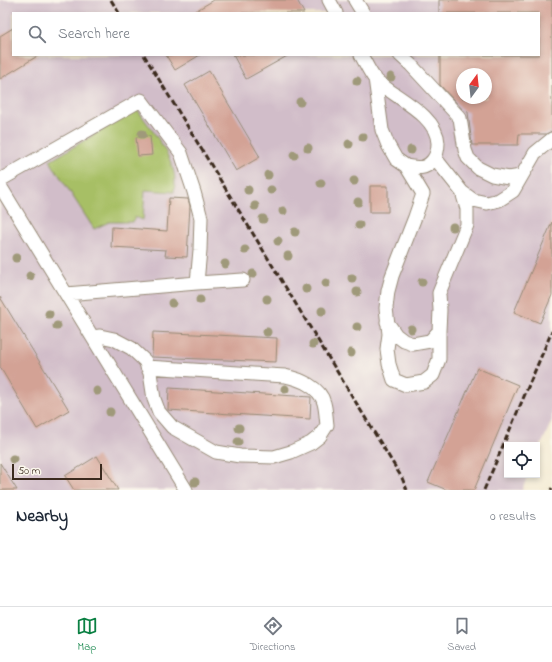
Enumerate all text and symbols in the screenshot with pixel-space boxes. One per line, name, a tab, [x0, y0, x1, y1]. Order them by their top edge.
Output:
search box	[12, 12, 540, 56]
icon: search	[26, 23, 48, 45]
text: Search here	[58, 23, 130, 45]
north arrow	[456, 68, 492, 104]
map controls	[504, 442, 540, 478]
button: locate	[504, 442, 540, 478]
scale bar	[12, 462, 102, 481]
text: 50 m	[18, 463, 40, 479]
text: Nearby	[16, 504, 68, 529]
text: 0 results	[490, 507, 536, 526]
tab: Map	[76, 615, 98, 655]
tab: Directions	[250, 615, 295, 655]
tab: Saved	[447, 615, 476, 655]

